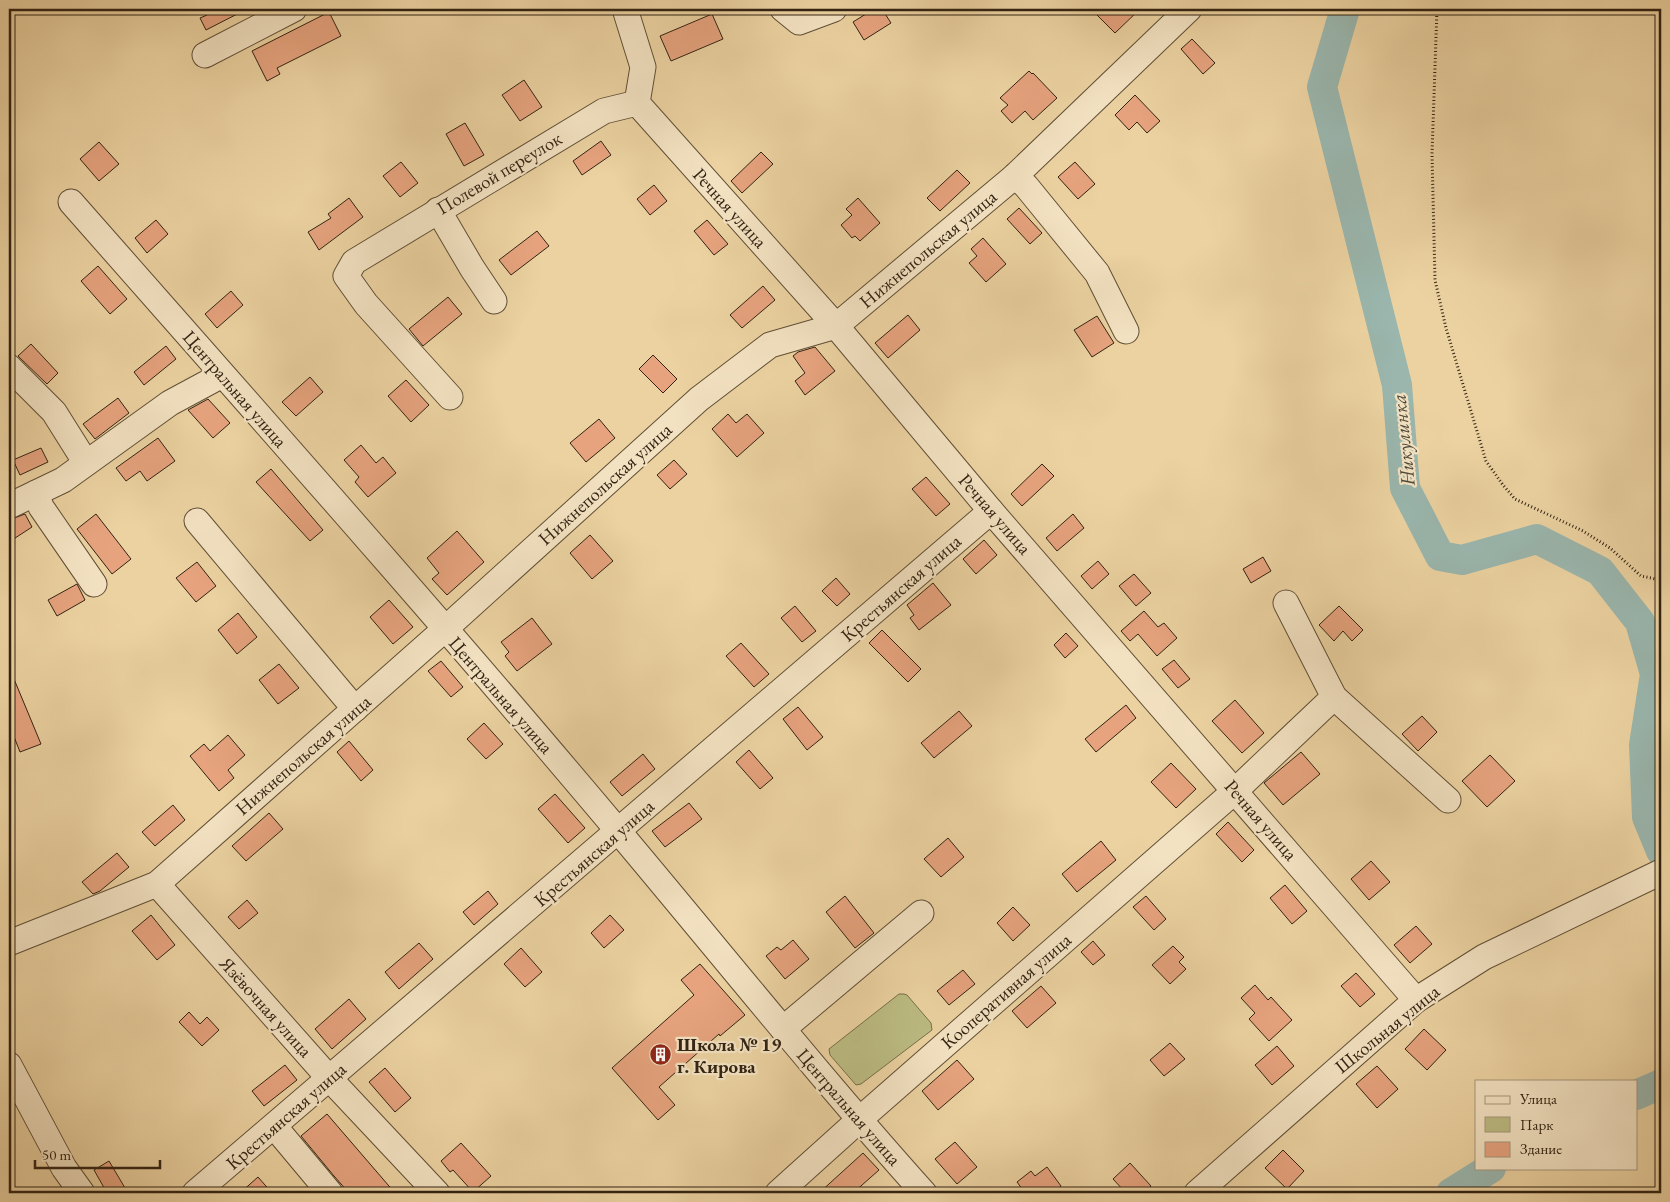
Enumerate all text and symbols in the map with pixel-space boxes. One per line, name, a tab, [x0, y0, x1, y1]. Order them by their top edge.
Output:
street label: Полевой переулок	[432, 126, 566, 220]
street label: Речная улица	[687, 163, 773, 254]
street label: Нижнепольская улица	[854, 184, 1002, 314]
street label: Центральная улица	[177, 325, 293, 453]
water label: Никулинка	[1385, 393, 1421, 488]
street label: Нижнепольская улица	[533, 417, 678, 551]
street label: Речная улица	[953, 468, 1037, 560]
street label: Крестьянская улица	[836, 529, 967, 647]
street label: Центральная улица	[443, 631, 559, 759]
street label: Нижнепольская улица	[230, 689, 376, 821]
street label: Речная улица	[1219, 774, 1303, 866]
street label: Крестьянская улица	[529, 794, 660, 912]
street label: Кооперативная улица	[936, 927, 1077, 1055]
street label: Язёвочная улица	[213, 951, 318, 1063]
street label: Школьная улица	[1329, 979, 1445, 1079]
place label: Школа № 19 г. Кирова	[677, 1032, 781, 1079]
building icon: Школа № 19 г. Кирова	[649, 1043, 673, 1067]
street label: Центральная улица	[791, 1043, 907, 1171]
street label: Крестьянская улица	[221, 1057, 352, 1175]
legend	[1475, 1080, 1638, 1170]
text: Улица	[1519, 1089, 1557, 1108]
text: Парк	[1520, 1115, 1553, 1134]
scale bar	[35, 1137, 160, 1169]
text: Здание	[1520, 1139, 1562, 1158]
text: 50 m	[42, 1145, 71, 1164]

